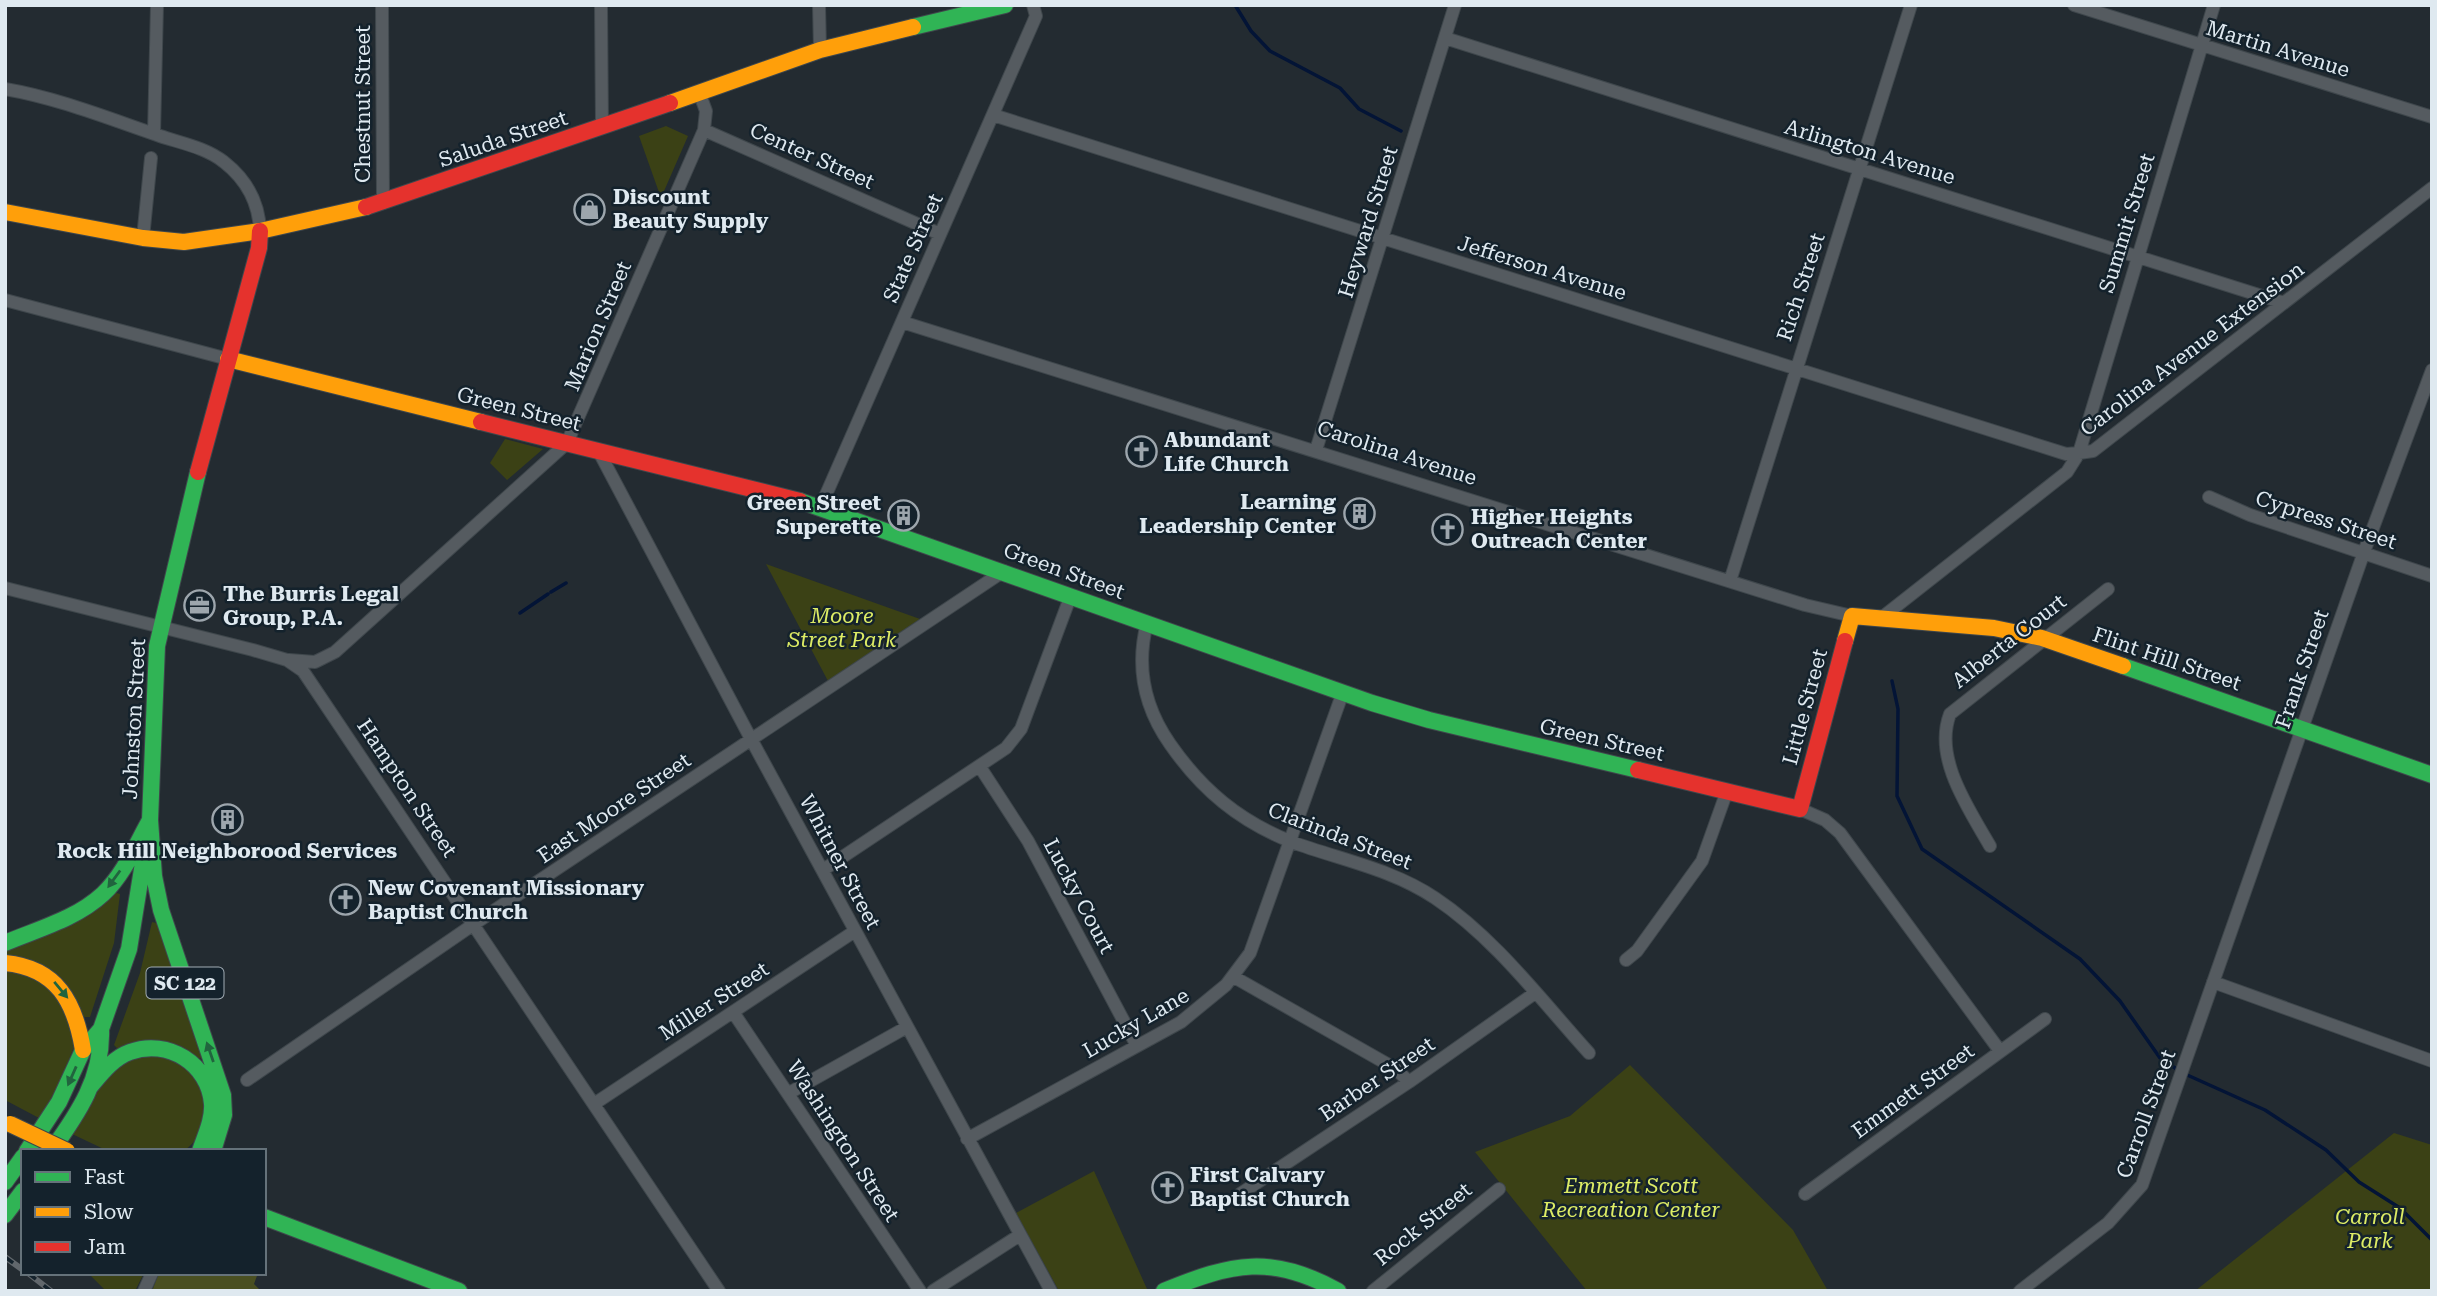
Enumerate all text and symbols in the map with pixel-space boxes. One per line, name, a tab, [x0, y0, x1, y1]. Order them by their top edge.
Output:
street label: Martin Avenue	[2203, 16, 2353, 82]
street label: Chestnut Street	[351, 25, 375, 183]
street label: Saluda Street	[435, 106, 571, 172]
street label: Arlington Avenue	[1782, 115, 1958, 189]
street label: Center Street	[746, 118, 878, 194]
street label: Heyward Street	[1334, 143, 1403, 301]
street label: Summit Street	[2094, 150, 2160, 296]
place label: Discount Beauty Supply	[613, 185, 769, 233]
street label: State Street	[878, 190, 948, 306]
shop icon: Discount Beauty Supply	[573, 192, 607, 226]
street label: Rich Street	[1772, 230, 1830, 344]
street label: Jefferson Avenue	[1455, 231, 1629, 305]
street label: Marion Street	[560, 257, 636, 394]
street label: Carolina Avenue Extension	[2075, 257, 2309, 441]
street label: Green Street	[454, 382, 584, 436]
street label: Carolina Avenue	[1314, 416, 1480, 490]
place label: Abundant Life Church	[1164, 428, 1289, 476]
church icon: Abundant Life Church	[1124, 435, 1158, 469]
street label: Cypress Street	[2252, 486, 2400, 554]
place label: Learning Leadership Center	[1139, 490, 1336, 538]
place label: Green Street Superette	[747, 491, 881, 539]
building icon: Learning Leadership Center	[1342, 497, 1376, 531]
building icon: Green Street Superette	[887, 498, 921, 532]
place label: Higher Heights Outreach Center	[1471, 505, 1648, 553]
church icon: Higher Heights Outreach Center	[1431, 512, 1465, 546]
street label: Green Street	[1000, 538, 1128, 604]
place label: The Burris Legal Group, P.A.	[223, 582, 399, 630]
office icon: The Burris Legal Group, P.A.	[183, 589, 217, 623]
street label: Alberta Court	[1947, 589, 2071, 693]
park label: Moore Street Park	[787, 604, 897, 652]
street label: Frank Street	[2270, 606, 2334, 732]
street label: Flint Hill Street	[2090, 622, 2244, 696]
street label: Johnston Street	[118, 638, 150, 800]
street label: Little Street	[1778, 646, 1832, 768]
street label: Hampton Street	[352, 714, 462, 862]
street label: Green Street	[1537, 714, 1667, 766]
street label: East Moore Street	[533, 748, 695, 868]
street label: Whitner Street	[794, 791, 886, 934]
street label: Clarinda Street	[1265, 798, 1415, 875]
building icon: Rock Hill Neighborood Services	[210, 802, 244, 836]
street label: Lucky Court	[1039, 834, 1119, 958]
place label: Rock Hill Neighborood Services	[57, 839, 397, 863]
one-way arrow	[108, 870, 122, 888]
place label: New Covenant Missionary Baptist Church	[368, 876, 645, 924]
church icon: New Covenant Missionary Baptist Church	[328, 883, 362, 917]
street label: Miller Street	[655, 957, 773, 1045]
road number: SC 122	[146, 967, 224, 998]
one-way arrow	[53, 981, 68, 999]
street label: Lucky Lane	[1079, 983, 1193, 1063]
street label: Barber Street	[1315, 1032, 1439, 1126]
street label: Emmett Street	[1847, 1039, 1979, 1143]
one-way arrow	[204, 1042, 215, 1063]
street label: Carroll Street	[2112, 1046, 2180, 1181]
street label: Washington Street	[782, 1056, 904, 1226]
one-way arrow	[66, 1066, 78, 1086]
legend	[21, 1149, 266, 1275]
place label: First Calvary Baptist Church	[1190, 1163, 1350, 1211]
text: Fast	[84, 1165, 125, 1189]
church icon: First Calvary Baptist Church	[1150, 1170, 1184, 1204]
park label: Emmett Scott Recreation Center	[1541, 1174, 1720, 1222]
street label: Rock Street	[1370, 1178, 1476, 1270]
text: Slow	[84, 1200, 134, 1224]
park label: Carroll Park	[2335, 1205, 2405, 1253]
text: Jam	[84, 1235, 126, 1259]

